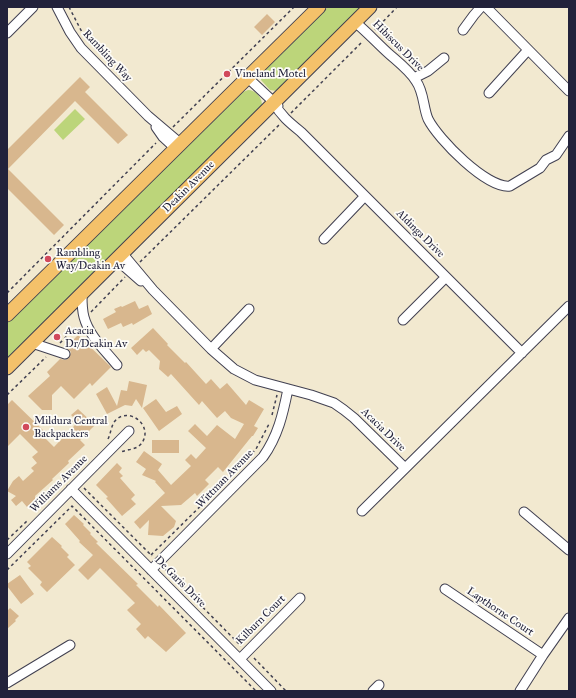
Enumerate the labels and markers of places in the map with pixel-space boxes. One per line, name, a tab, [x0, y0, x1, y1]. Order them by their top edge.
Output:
place label: Vineland Motel	[235, 67, 306, 81]
marker: Vineland Motel	[222, 69, 232, 79]
place label: Rambling Way/Deakin Av	[56, 246, 125, 272]
marker: Rambling Way/Deakin Av	[43, 254, 53, 264]
place label: Acacia Dr/Deakin Av	[65, 324, 127, 350]
marker: Acacia Dr/Deakin Av	[52, 332, 62, 342]
place label: Mildura Central Backpackers	[34, 414, 107, 440]
marker: Mildura Central Backpackers	[21, 422, 31, 432]

